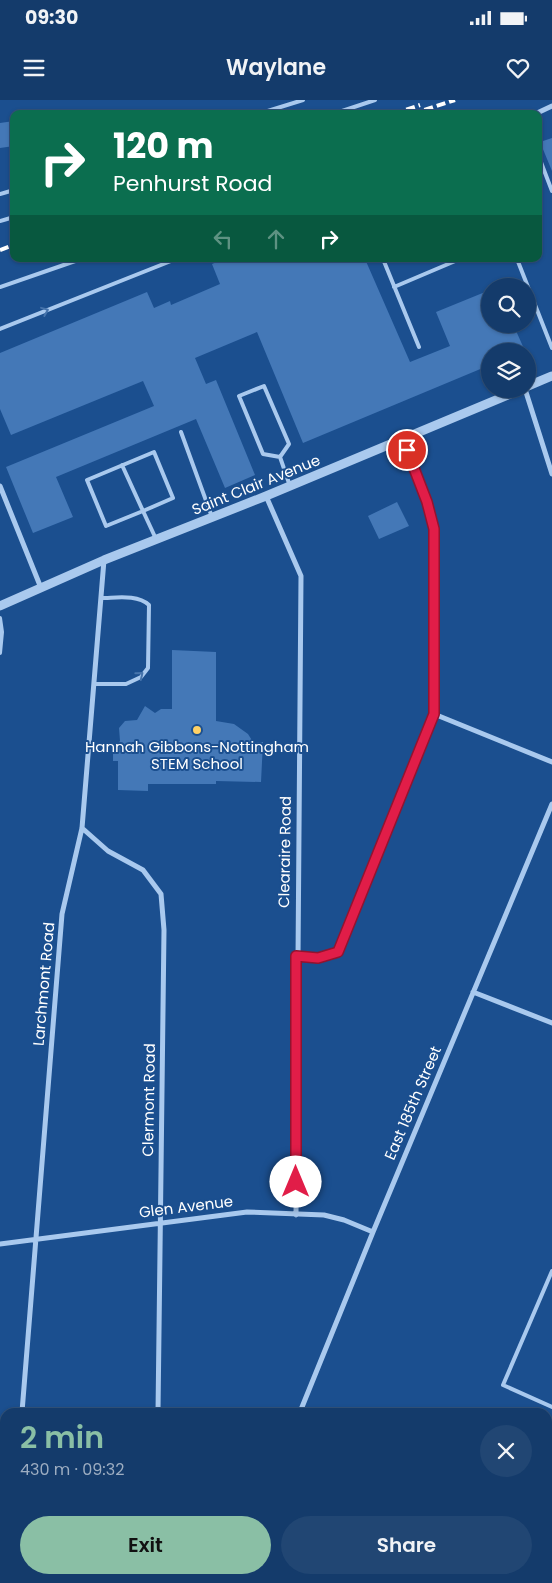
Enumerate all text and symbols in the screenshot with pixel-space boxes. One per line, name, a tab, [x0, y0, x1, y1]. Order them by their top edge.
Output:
text: 09:30	[25, 4, 78, 31]
text: Waylane	[226, 52, 326, 83]
icon: menu	[20, 54, 48, 82]
icon: heart	[504, 54, 532, 82]
text: 120 m	[113, 121, 213, 170]
icon: right	[30, 130, 95, 195]
text: Penhurst Road	[113, 168, 272, 199]
icon: left	[209, 225, 237, 253]
icon: ahead	[262, 225, 290, 253]
icon: right	[315, 225, 343, 253]
map controls	[481, 278, 536, 398]
button: search	[481, 278, 536, 333]
one-way arrow	[40, 307, 49, 317]
button: layers	[481, 343, 536, 398]
pin	[386, 429, 428, 471]
icon: arrive	[393, 436, 421, 464]
street label: Saint Clair Avenue	[188, 449, 323, 520]
one-way arrow	[134, 672, 143, 681]
marker: Hannah Gibbons-Nottingham STEM School	[191, 724, 203, 736]
place label: Hannah Gibbons-Nottingham STEM School	[85, 736, 309, 774]
street label: Clearaire Road	[273, 796, 296, 908]
street label: Larchmont Road	[28, 921, 59, 1047]
street label: Clermont Road	[137, 1043, 160, 1157]
street label: East 185th Street	[379, 1043, 446, 1163]
position arrow	[269, 1155, 321, 1207]
street label: Glen Avenue	[138, 1190, 234, 1223]
text: 2 min	[20, 1416, 104, 1459]
button: close	[480, 1425, 532, 1477]
text: 430 m · 09:32	[20, 1458, 124, 1481]
button: Exit	[20, 1516, 271, 1574]
button: Share	[281, 1516, 532, 1574]

